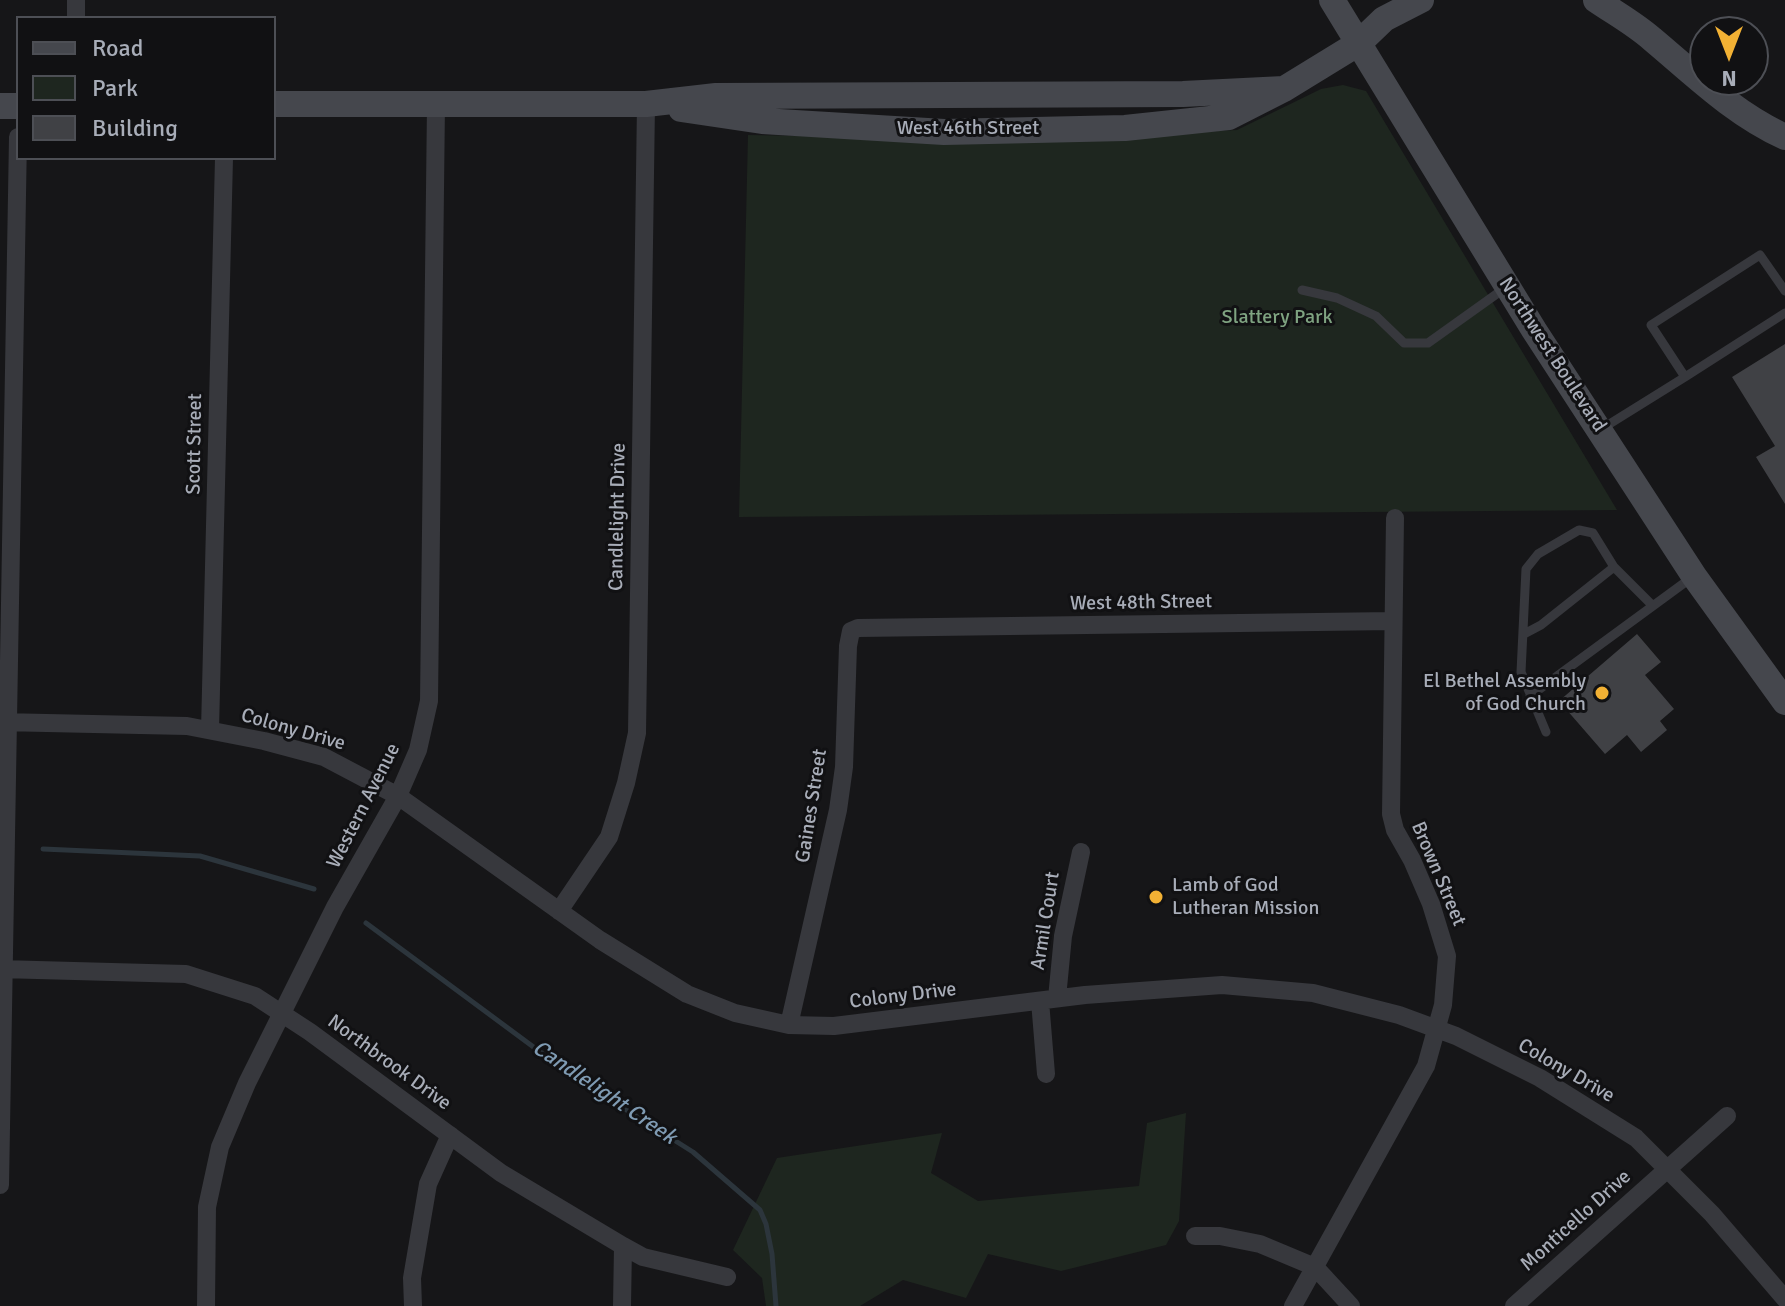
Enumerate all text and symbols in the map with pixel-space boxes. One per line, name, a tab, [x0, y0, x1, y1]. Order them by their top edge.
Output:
legend	[16, 16, 276, 160]
north arrow	[1689, 16, 1769, 96]
text: Road	[92, 33, 143, 63]
text: N	[1721, 65, 1737, 92]
text: Park	[92, 73, 138, 103]
text: Building	[92, 113, 178, 143]
street label: West 46th Street	[897, 117, 1039, 141]
street label: Northwest Boulevard	[1493, 273, 1611, 437]
park label: Slattery Park	[1222, 306, 1332, 330]
street label: Scott Street	[182, 393, 208, 495]
street label: Candlelight Drive	[605, 443, 631, 591]
street label: West 48th Street	[1070, 590, 1212, 616]
place label: El Bethel Assembly of God Church	[1423, 670, 1586, 717]
marker: El Bethel Assembly of God Church	[1593, 684, 1611, 702]
street label: Colony Drive	[238, 704, 348, 756]
street label: Western Avenue	[322, 740, 406, 872]
street label: Gaines Street	[791, 748, 833, 864]
street label: Brown Street	[1405, 818, 1471, 930]
street label: Armil Court	[1026, 870, 1066, 972]
place label: Lamb of God Lutheran Mission	[1172, 874, 1319, 921]
marker: Lamb of God Lutheran Mission	[1147, 888, 1165, 906]
street label: Colony Drive	[848, 978, 958, 1014]
street label: Northbrook Drive	[322, 1010, 456, 1116]
street label: Colony Drive	[1513, 1034, 1619, 1108]
water label: Candlelight Creek	[527, 1035, 681, 1151]
street label: Monticello Drive	[1516, 1165, 1636, 1277]

